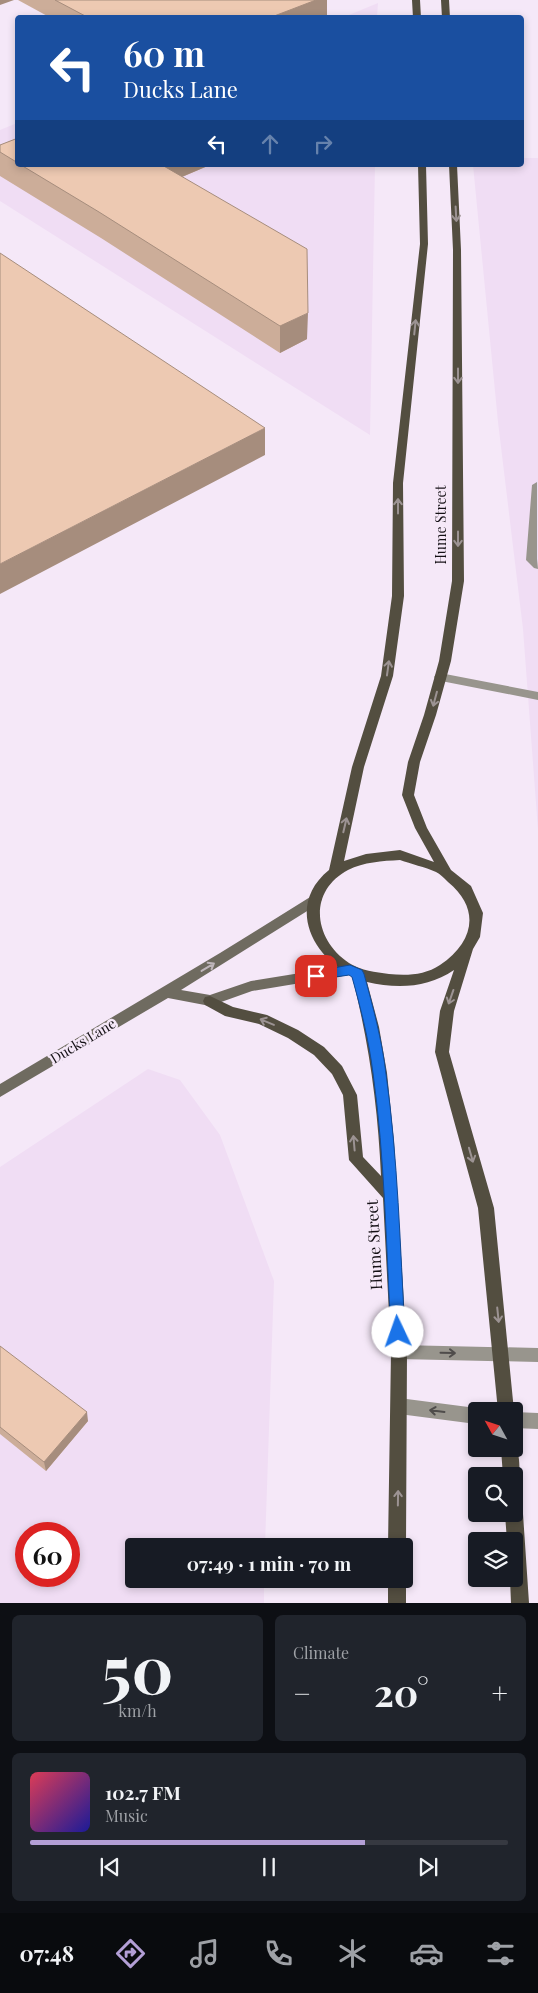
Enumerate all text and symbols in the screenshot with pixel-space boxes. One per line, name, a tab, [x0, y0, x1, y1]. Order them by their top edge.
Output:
text: 60 m	[123, 29, 205, 76]
icon: left	[40, 35, 105, 100]
text: Ducks Lane	[123, 74, 238, 104]
icon: left	[203, 130, 231, 158]
icon: ahead	[256, 130, 284, 158]
icon: right	[309, 130, 337, 158]
one-way arrow	[451, 205, 460, 221]
one-way arrow	[410, 319, 420, 335]
one-way arrow	[453, 368, 463, 384]
street label: Hume Street	[431, 484, 450, 565]
one-way arrow	[393, 498, 403, 514]
one-way arrow	[453, 530, 463, 546]
one-way arrow	[383, 660, 393, 676]
one-way arrow	[429, 690, 439, 706]
one-way arrow	[341, 817, 350, 833]
pin	[295, 955, 337, 997]
one-way arrow	[201, 961, 215, 971]
icon: arrive	[302, 962, 330, 990]
one-way arrow	[446, 989, 455, 1005]
street label: Ducks Lane	[46, 1014, 119, 1068]
one-way arrow	[260, 1016, 275, 1026]
one-way arrow	[349, 1136, 359, 1152]
one-way arrow	[466, 1147, 476, 1163]
street label: Hume Street	[361, 1199, 386, 1291]
position arrow	[371, 1305, 423, 1357]
one-way arrow	[493, 1306, 502, 1322]
one-way arrow	[440, 1348, 456, 1358]
north arrow	[468, 1402, 522, 1458]
map controls	[468, 1402, 523, 1587]
one-way arrow	[430, 1406, 446, 1416]
button: search	[468, 1467, 523, 1522]
one-way arrow	[393, 1490, 403, 1506]
speed limit sign: 60	[15, 1522, 80, 1587]
button: layers	[468, 1532, 523, 1587]
text: 07:49 · 1 min · 70 m	[187, 1550, 351, 1576]
text: 50	[102, 1624, 173, 1710]
text: Climate	[293, 1642, 349, 1663]
text: 20°	[374, 1666, 429, 1717]
text: −	[293, 1674, 311, 1711]
text: +	[492, 1674, 508, 1711]
text: km/h	[118, 1700, 157, 1721]
text: 102.7 FM	[105, 1779, 181, 1805]
text: Music	[105, 1805, 148, 1826]
icon: previous	[96, 1853, 124, 1881]
icon: pause	[255, 1853, 283, 1881]
icon: next	[414, 1853, 442, 1881]
icon: directions	[113, 1936, 148, 1971]
icon: music	[187, 1936, 222, 1971]
icon: phone	[261, 1936, 296, 1971]
icon: climate	[335, 1936, 370, 1971]
icon: car	[409, 1936, 444, 1971]
icon: filters	[483, 1936, 518, 1971]
text: 07:48	[20, 1938, 74, 1968]

